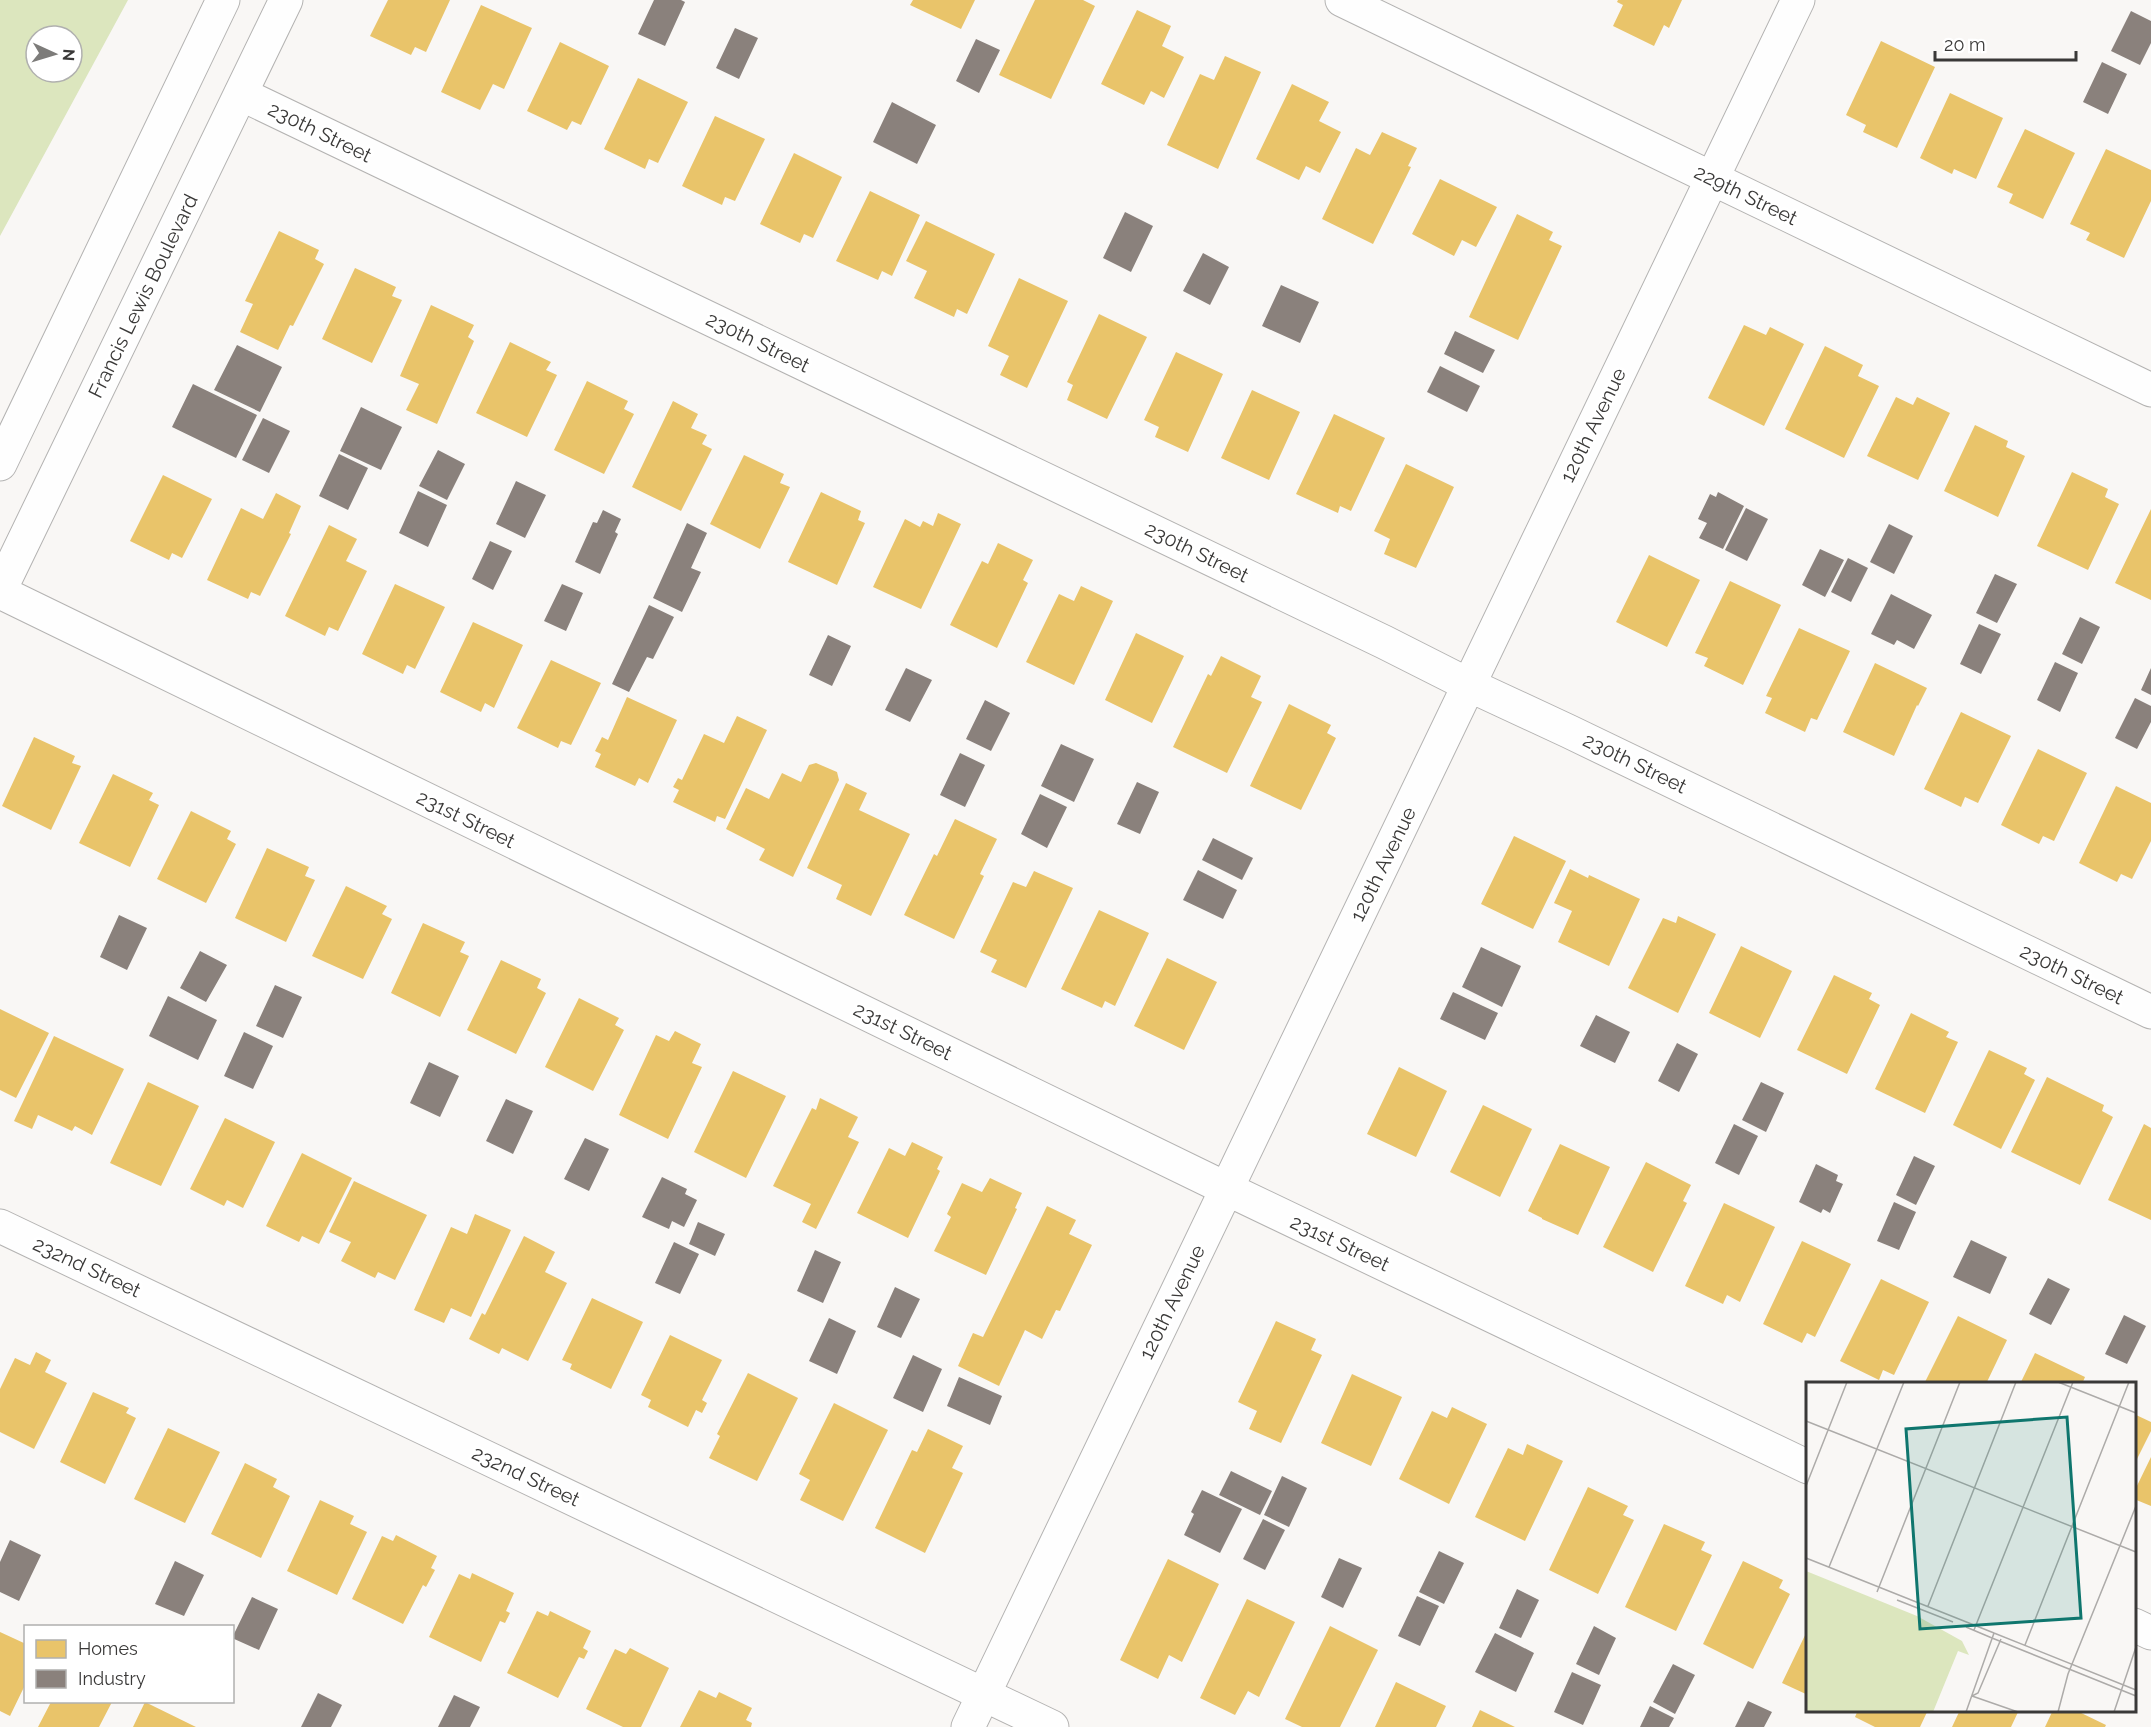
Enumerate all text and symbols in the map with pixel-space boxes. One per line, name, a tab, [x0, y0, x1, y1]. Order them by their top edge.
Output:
north arrow	[24, 24, 84, 84]
scale bar	[1935, 24, 2076, 62]
text: 20 m	[1944, 34, 1986, 55]
text: N	[59, 48, 78, 62]
street label: 230th Street	[264, 97, 376, 168]
street label: 229th Street	[1691, 160, 1802, 230]
street label: Francis Lewis Boulevard	[83, 190, 203, 402]
street label: 230th Street	[702, 307, 814, 378]
street label: 120th Avenue	[1555, 364, 1631, 486]
street label: 230th Street	[1141, 517, 1253, 588]
street label: 230th Street	[1579, 728, 1691, 799]
street label: 231st Street	[413, 785, 519, 853]
street label: 120th Avenue	[1345, 803, 1421, 925]
street label: 230th Street	[2016, 939, 2128, 1010]
street label: 231st Street	[850, 997, 956, 1065]
street label: 231st Street	[1287, 1210, 1394, 1277]
street label: 232nd Street	[29, 1232, 145, 1303]
street label: 120th Avenue	[1134, 1241, 1210, 1363]
inset map	[1806, 1382, 2136, 1712]
street label: 232nd Street	[468, 1441, 584, 1512]
legend	[24, 1625, 234, 1703]
text: Homes	[78, 1638, 138, 1659]
text: Industry	[78, 1668, 146, 1689]

